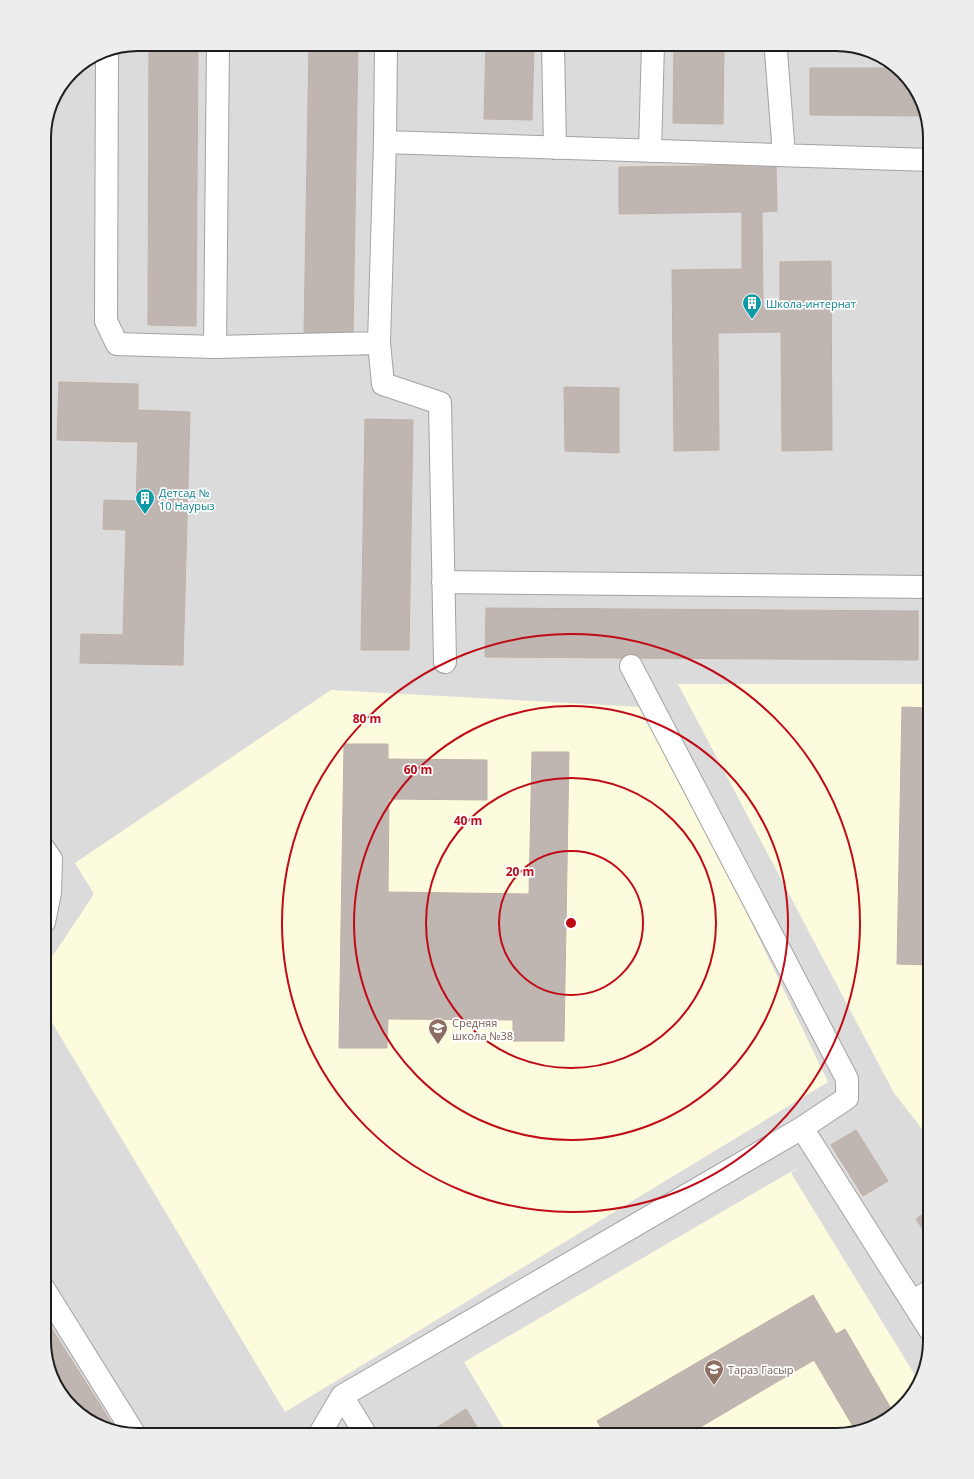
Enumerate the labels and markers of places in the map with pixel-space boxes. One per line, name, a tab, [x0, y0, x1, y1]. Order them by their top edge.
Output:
building icon: Школа-интернат	[741, 292, 763, 320]
place label: Школа-интернат	[766, 296, 856, 311]
place label: Детсад № 10 Наурыз	[159, 485, 215, 513]
building icon: Детсад № 10 Наурыз	[134, 487, 156, 515]
centre of rings	[564, 916, 578, 930]
place label: Средняя школа №38	[452, 1015, 513, 1043]
school or university icon: Средняя школа №38	[427, 1017, 449, 1045]
school or university icon: Тараз Гасыр	[703, 1358, 725, 1386]
place label: Тараз Гасыр	[728, 1362, 794, 1377]

